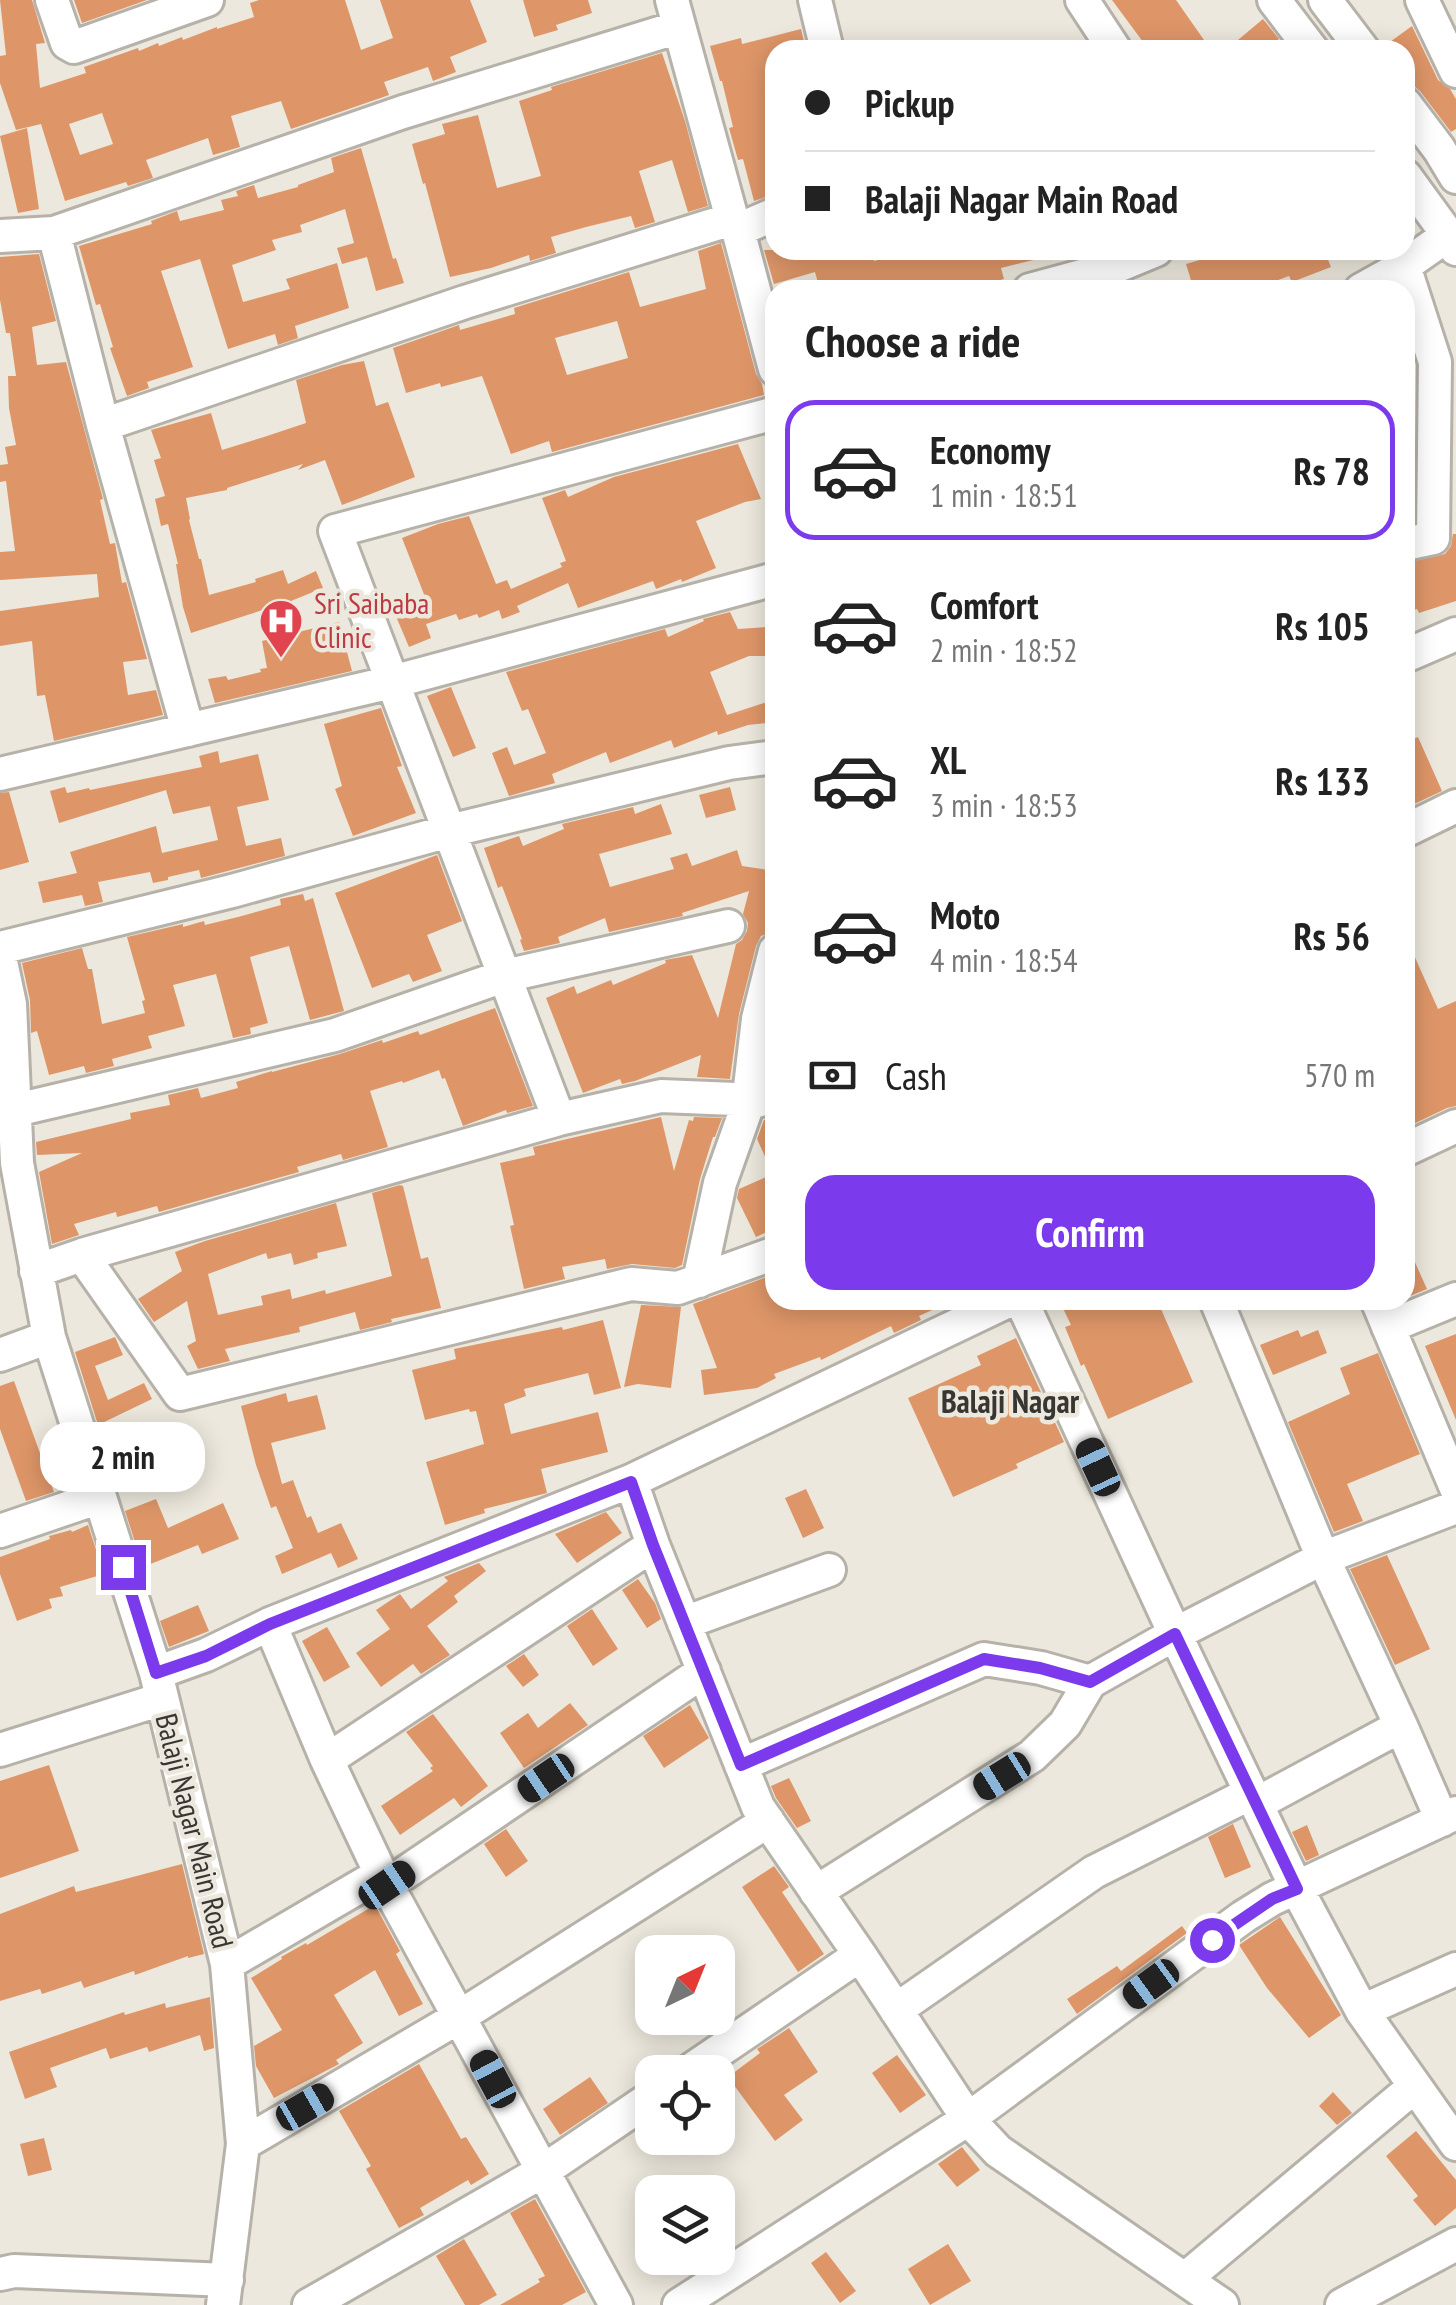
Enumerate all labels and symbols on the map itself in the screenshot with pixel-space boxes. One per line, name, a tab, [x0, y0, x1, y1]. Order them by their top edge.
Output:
place label: Sri Saibaba Clinic	[314, 583, 429, 656]
hospital icon: Sri Saibaba Clinic	[258, 598, 304, 659]
district label: Balaji Nagar	[941, 1380, 1080, 1422]
callout: 2 min	[41, 1422, 206, 1492]
car	[1072, 1433, 1124, 1501]
route end	[101, 1545, 146, 1590]
street label: Balaji Nagar Main Road	[147, 1709, 243, 1952]
car	[969, 1747, 1035, 1805]
car	[513, 1749, 579, 1807]
car	[354, 1856, 420, 1914]
route start	[1190, 1918, 1235, 1963]
north arrow	[635, 1935, 735, 2035]
car	[1118, 1954, 1184, 2014]
car	[466, 2045, 520, 2113]
car	[272, 2079, 338, 2135]

